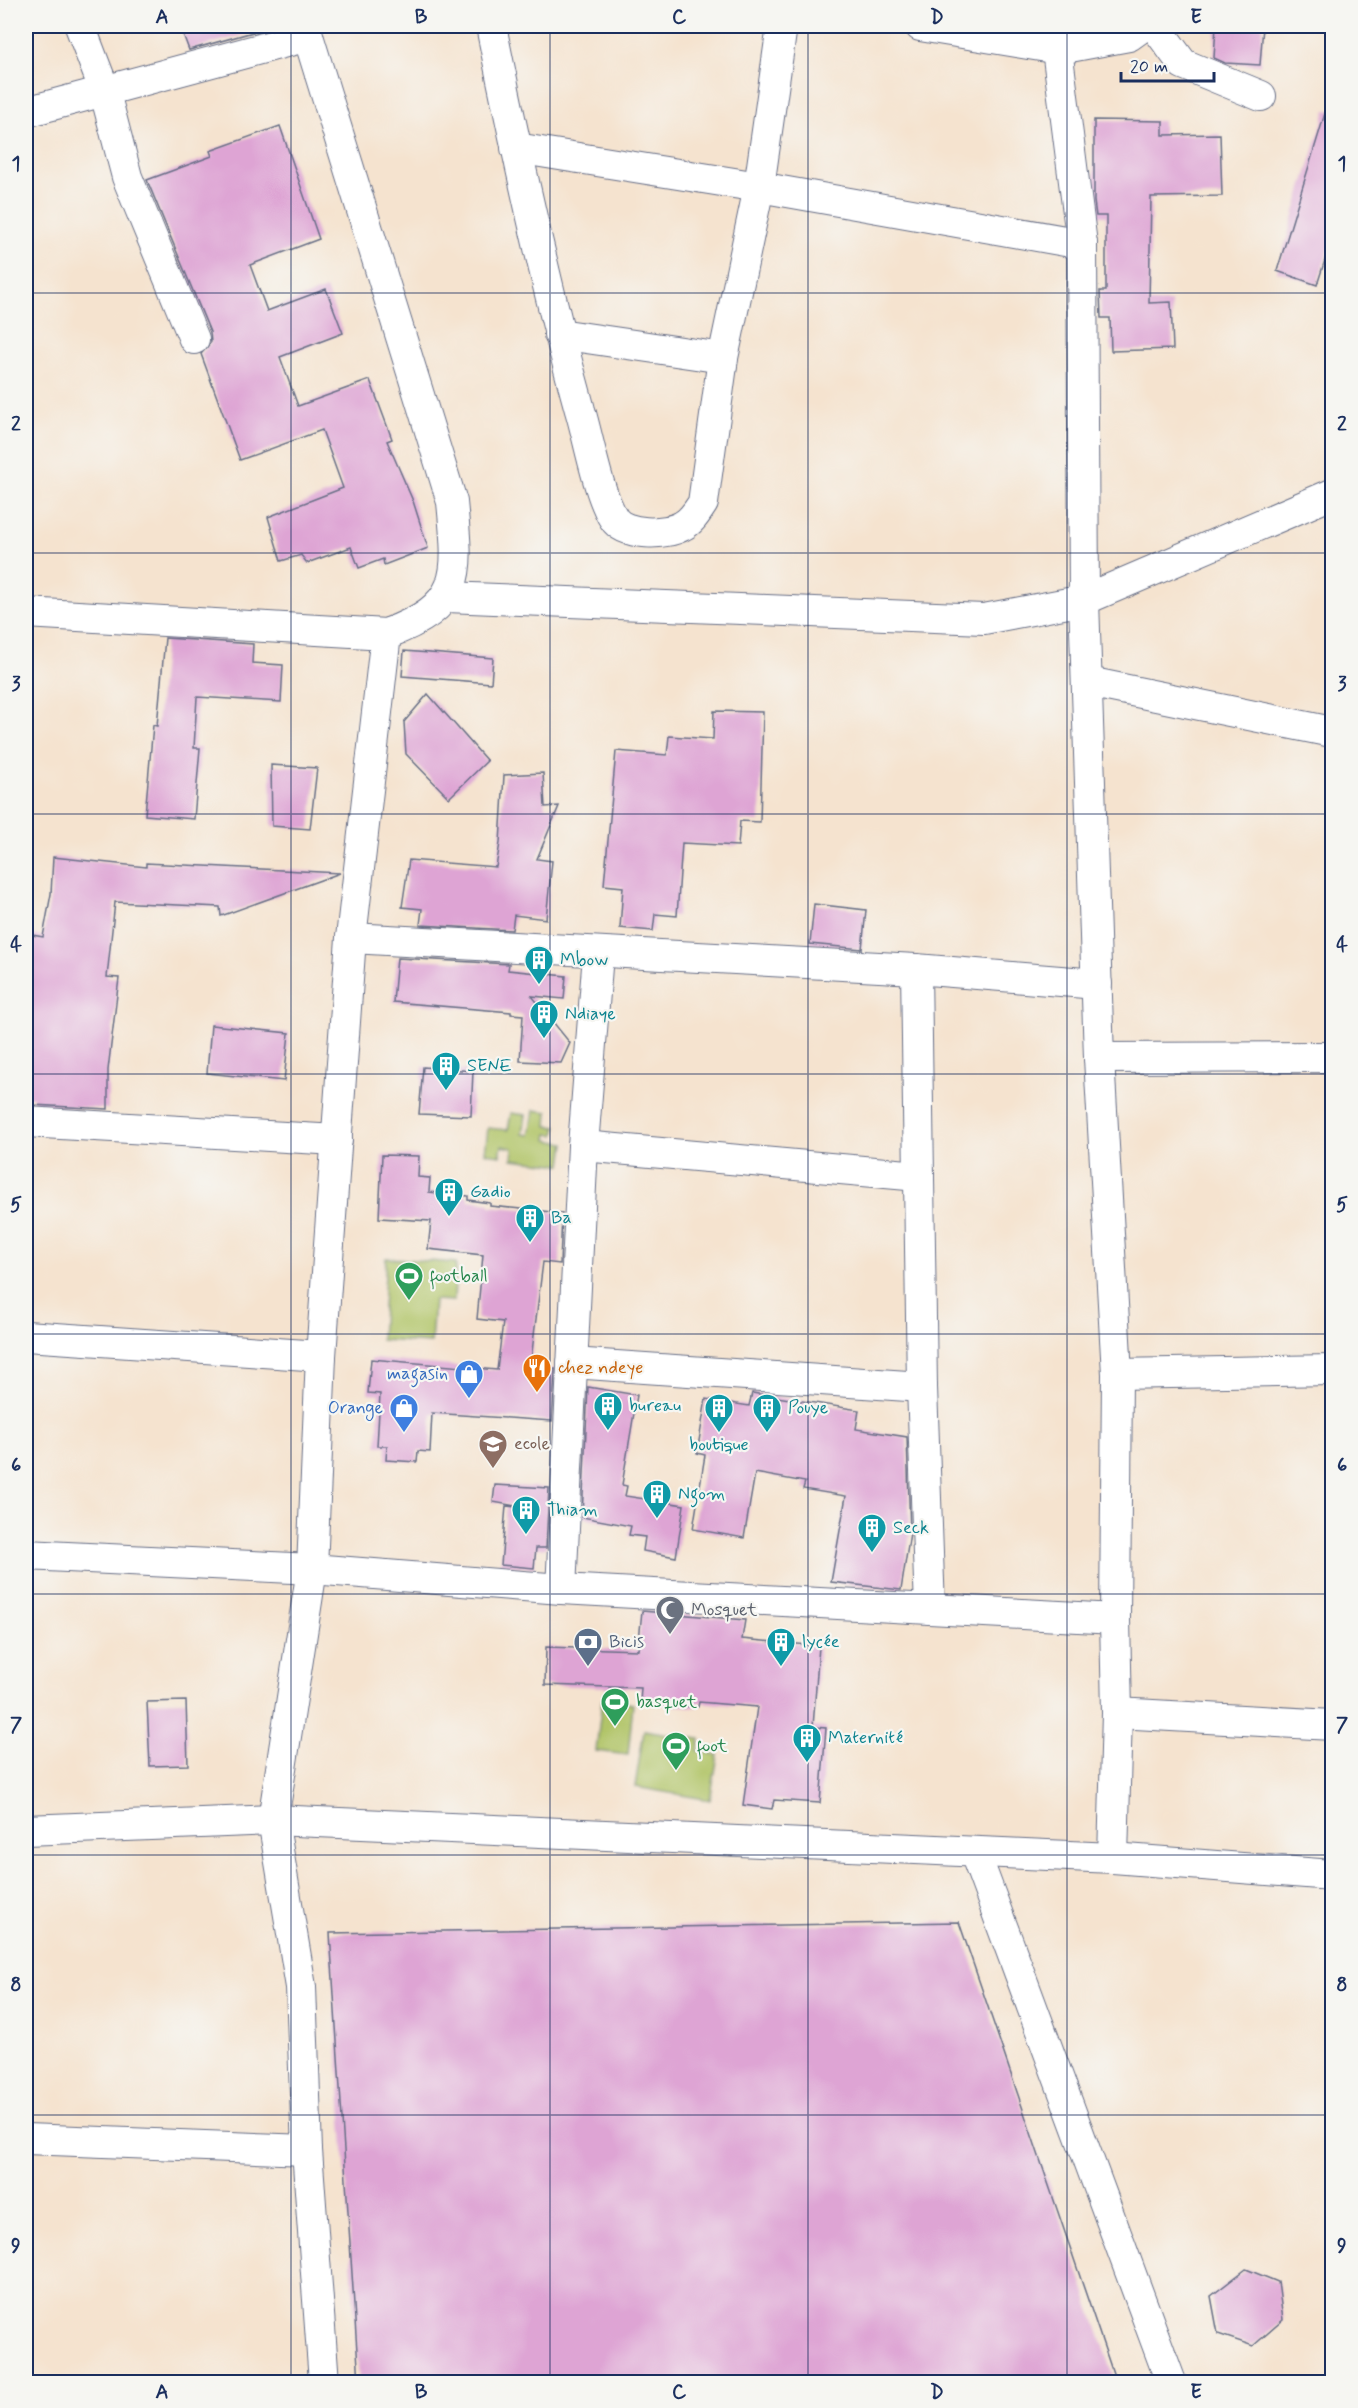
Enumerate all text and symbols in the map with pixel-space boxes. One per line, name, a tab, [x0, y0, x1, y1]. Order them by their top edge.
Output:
text: A	[155, 4, 169, 31]
text: B	[415, 4, 428, 31]
text: C	[672, 4, 687, 31]
text: D	[930, 4, 944, 31]
text: E	[1190, 4, 1202, 31]
scale bar	[1121, 45, 1214, 83]
text: 20 m	[1130, 55, 1168, 79]
text: 1	[12, 151, 20, 178]
text: 1	[1338, 151, 1346, 178]
text: 2	[11, 411, 21, 438]
text: 2	[1337, 411, 1347, 438]
text: 3	[11, 671, 21, 698]
text: 3	[1337, 671, 1347, 698]
text: 4	[10, 932, 22, 959]
text: 4	[1336, 932, 1348, 959]
building icon: Mbow	[523, 944, 555, 986]
place label: Mbow	[560, 948, 608, 972]
building icon: Ndiaye	[528, 998, 560, 1040]
place label: Ndiaye	[565, 1002, 616, 1026]
building icon: SENE	[430, 1050, 462, 1092]
place label: SENE	[467, 1054, 512, 1078]
building icon: Gadio	[433, 1176, 465, 1218]
place label: Gadio	[470, 1180, 511, 1204]
text: 5	[10, 1192, 22, 1219]
text: 5	[1336, 1192, 1348, 1219]
building icon: Ba	[514, 1202, 546, 1244]
place label: Ba	[551, 1206, 572, 1230]
sports icon: football	[393, 1260, 425, 1302]
place label: football	[430, 1264, 488, 1290]
restaurant icon: chez ndeye	[521, 1352, 553, 1394]
place label: chez ndeye	[558, 1356, 643, 1380]
shop icon: magasin	[453, 1358, 485, 1400]
place label: magasin	[387, 1362, 448, 1388]
building icon: bureau	[592, 1390, 624, 1432]
shop icon: Orange	[388, 1392, 420, 1434]
building icon: boutique	[703, 1392, 735, 1434]
building icon: Pouye	[751, 1392, 783, 1434]
place label: bureau	[629, 1394, 681, 1418]
place label: Orange	[328, 1396, 383, 1421]
place label: Pouye	[788, 1396, 828, 1420]
school or university icon: ecole	[477, 1428, 509, 1470]
place label: ecole	[514, 1432, 550, 1456]
place label: boutique	[689, 1433, 749, 1457]
text: 6	[11, 1452, 21, 1479]
text: 6	[1337, 1452, 1347, 1479]
building icon: Ngom	[641, 1478, 673, 1520]
place label: Ngom	[678, 1482, 725, 1508]
building icon: Thiam	[510, 1494, 542, 1536]
place label: Thiam	[547, 1498, 598, 1522]
building icon: Seck	[856, 1512, 888, 1554]
place label: Seck	[893, 1516, 929, 1540]
mosque icon: Mosquet	[654, 1594, 686, 1636]
place label: Mosquet	[691, 1598, 758, 1622]
bank icon: Bicis	[572, 1626, 604, 1668]
building icon: lycée	[765, 1626, 797, 1668]
place label: Bicis	[609, 1630, 644, 1654]
place label: lycée	[802, 1630, 840, 1654]
sports icon: basquet	[599, 1686, 631, 1728]
place label: basquet	[636, 1690, 697, 1714]
text: 7	[10, 1712, 22, 1739]
text: 7	[1336, 1712, 1348, 1739]
building icon: Maternité	[791, 1722, 823, 1764]
place label: Maternité	[828, 1726, 903, 1750]
sports icon: foot	[660, 1730, 692, 1772]
place label: foot	[697, 1734, 728, 1760]
text: 8	[10, 1972, 22, 1999]
text: 8	[1336, 1972, 1348, 1999]
text: 9	[11, 2233, 21, 2260]
text: 9	[1337, 2233, 1347, 2260]
text: A	[155, 2379, 169, 2406]
text: B	[415, 2379, 428, 2406]
text: C	[672, 2379, 687, 2406]
text: D	[930, 2379, 944, 2406]
text: E	[1190, 2379, 1202, 2406]

